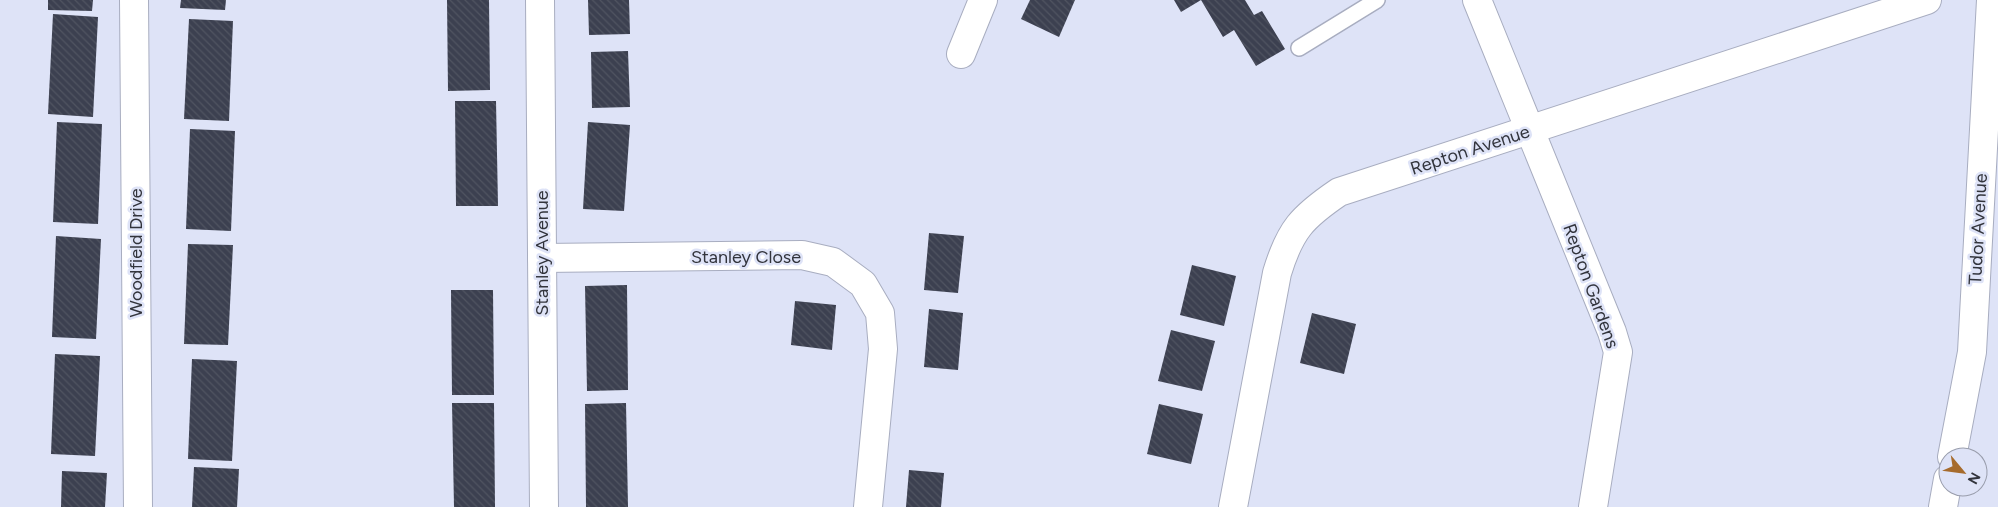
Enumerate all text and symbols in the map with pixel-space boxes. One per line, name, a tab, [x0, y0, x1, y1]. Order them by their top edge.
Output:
street label: Repton Avenue	[1407, 120, 1533, 180]
street label: Tudor Avenue	[1964, 173, 1992, 285]
street label: Woodfield Drive	[125, 188, 147, 318]
street label: Stanley Avenue	[531, 190, 553, 316]
street label: Repton Gardens	[1558, 221, 1624, 351]
street label: Stanley Close	[691, 246, 801, 268]
north arrow	[1938, 447, 1988, 497]
text: N	[1964, 469, 1984, 487]

